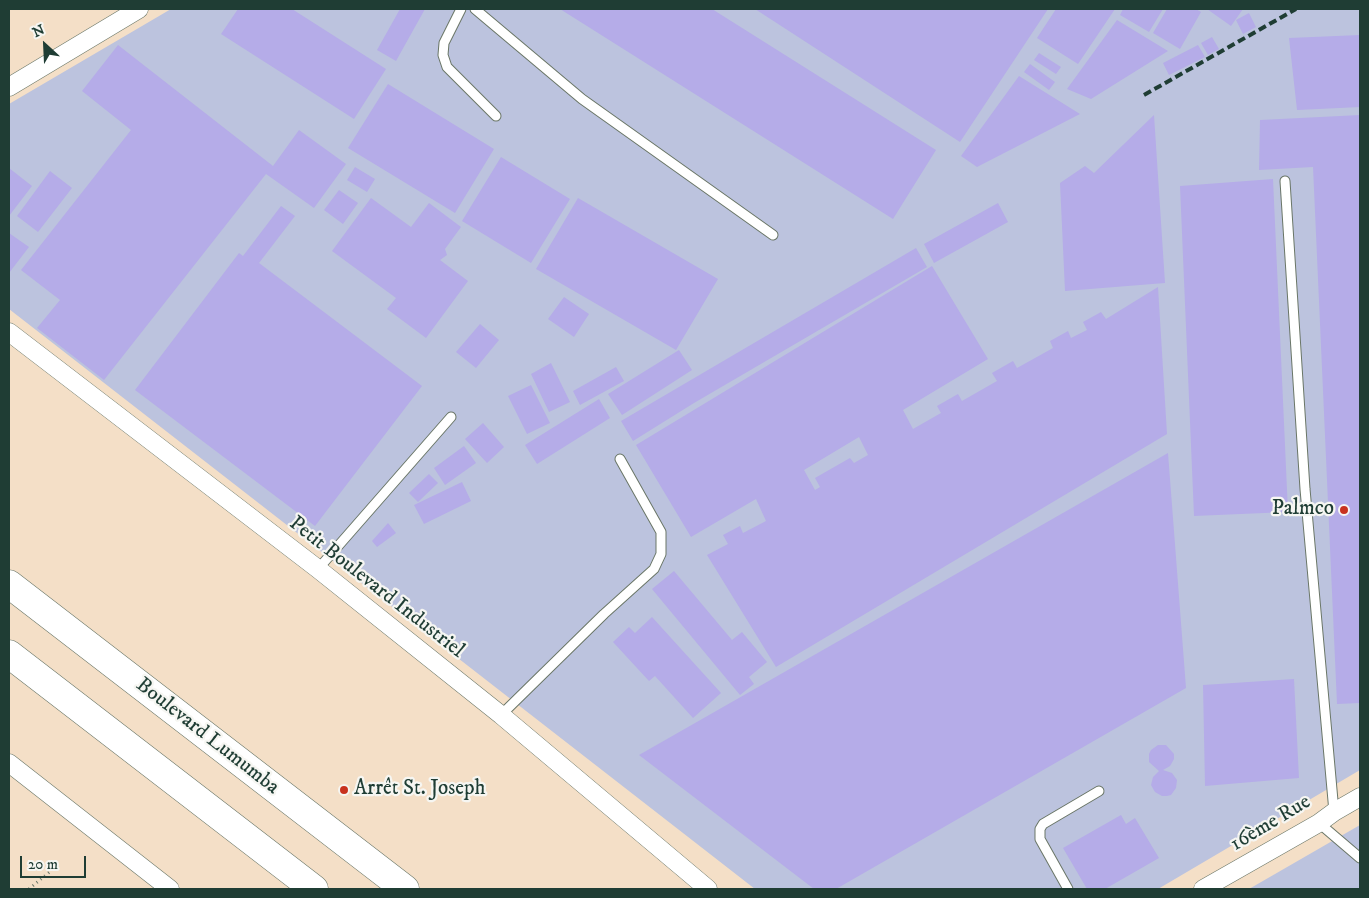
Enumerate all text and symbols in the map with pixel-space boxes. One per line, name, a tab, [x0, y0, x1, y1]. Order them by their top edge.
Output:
north arrow	[20, 20, 70, 70]
text: N	[30, 21, 48, 42]
place label: Palmco	[1272, 497, 1334, 523]
marker: Palmco	[1338, 504, 1350, 516]
street label: Petit Boulevard Industriel	[283, 512, 469, 664]
street label: Boulevard Lumumba	[130, 673, 284, 801]
place label: Arrêt St. Joseph	[354, 777, 485, 803]
marker: Arrêt St. Joseph	[338, 784, 350, 796]
street label: 16ème Rue	[1226, 790, 1316, 858]
scale bar	[22, 846, 89, 878]
text: 20 m	[28, 855, 58, 874]

